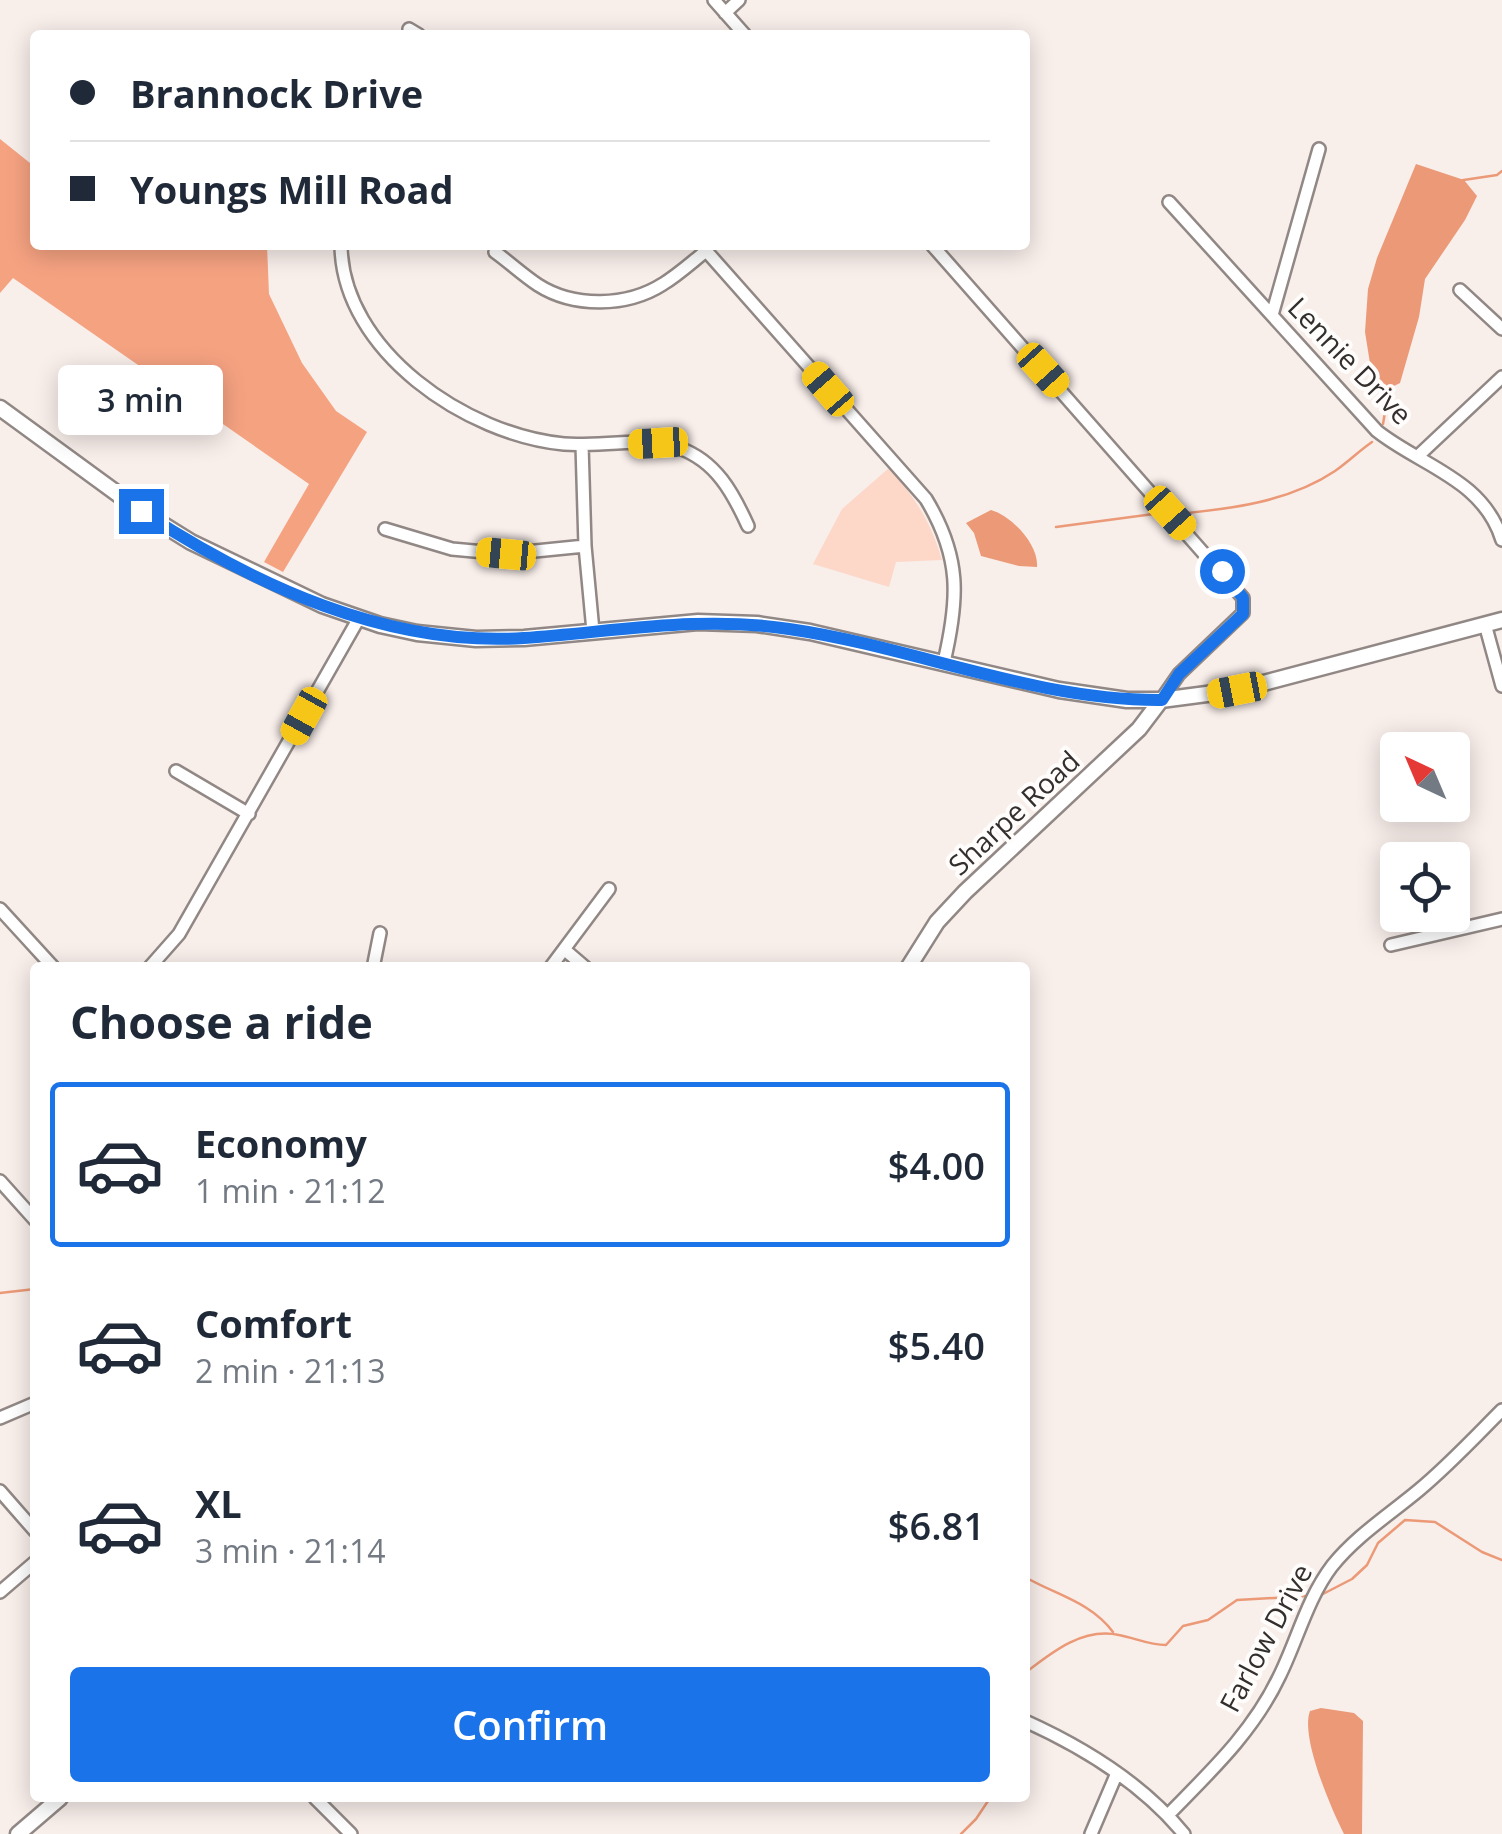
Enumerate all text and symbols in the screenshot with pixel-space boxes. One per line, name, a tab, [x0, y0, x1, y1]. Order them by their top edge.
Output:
text: Brannock Drive	[130, 67, 423, 119]
text: Youngs Mill Road	[130, 163, 454, 215]
street label: Lennie Drive	[1280, 288, 1421, 432]
car	[1012, 338, 1074, 402]
car	[797, 357, 859, 421]
callout: 3 min	[58, 366, 224, 436]
text: 3 min	[97, 378, 184, 421]
car	[627, 426, 689, 460]
car	[1139, 481, 1201, 545]
route end	[119, 489, 164, 534]
car	[475, 536, 537, 572]
route start	[1200, 549, 1245, 594]
car	[1205, 670, 1269, 710]
car	[276, 682, 332, 750]
north arrow	[1380, 732, 1470, 822]
map controls	[1380, 732, 1470, 932]
street label: Sharpe Road	[939, 742, 1087, 883]
button: locate	[1380, 842, 1470, 932]
text: Choose a ride	[70, 991, 373, 1052]
text: Economy	[195, 1117, 367, 1169]
icon: car	[75, 1120, 165, 1210]
text: $4.00	[888, 1139, 985, 1191]
text: 1 min · 21:12	[195, 1169, 386, 1212]
text: Comfort	[195, 1297, 352, 1349]
icon: car	[75, 1300, 165, 1390]
text: $5.40	[888, 1319, 985, 1371]
text: 2 min · 21:13	[195, 1349, 386, 1392]
text: XL	[195, 1477, 242, 1529]
icon: car	[75, 1480, 165, 1570]
text: $6.81	[888, 1499, 985, 1551]
text: 3 min · 21:14	[195, 1529, 386, 1572]
street label: Farlow Drive	[1210, 1557, 1320, 1718]
button: Confirm	[70, 1667, 990, 1782]

